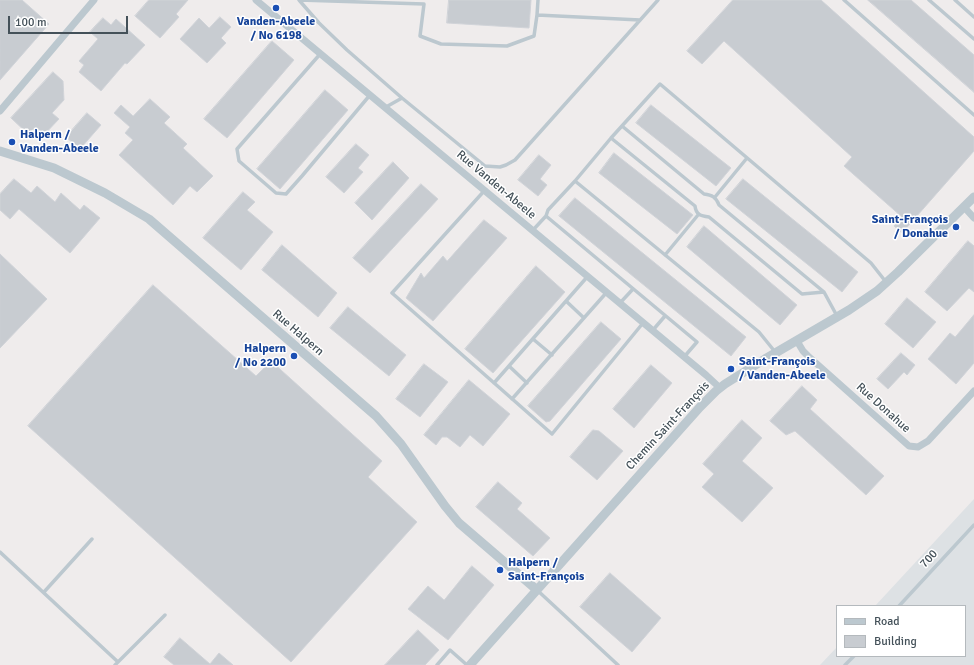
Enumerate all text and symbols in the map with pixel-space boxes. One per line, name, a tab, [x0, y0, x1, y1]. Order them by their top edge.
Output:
marker: Vanden-Abeele / No 6198	[271, 3, 281, 13]
scale bar	[10, 8, 130, 34]
text: 100 m	[15, 15, 47, 30]
place label: Vanden-Abeele / No 6198	[237, 15, 315, 43]
place label: Halpern / Vanden-Abeele	[20, 128, 99, 156]
marker: Halpern / Vanden-Abeele	[7, 137, 17, 147]
street label: Rue Vanden-Abeele	[453, 148, 539, 222]
place label: Saint-François / Donahue	[872, 213, 948, 241]
marker: Saint-François / Donahue	[951, 222, 961, 232]
street label: Rue Halpern	[269, 307, 327, 359]
place label: Halpern / No 2200	[235, 342, 286, 370]
marker: Halpern / No 2200	[289, 351, 299, 361]
place label: Saint-François / Vanden-Abeele	[739, 355, 826, 383]
marker: Saint-François / Vanden-Abeele	[726, 364, 736, 374]
street label: Chemin Saint-François	[623, 379, 713, 473]
street label: Rue Donahue	[853, 380, 913, 436]
street label: 700	[917, 547, 941, 571]
place label: Halpern / Saint-François	[508, 556, 584, 584]
marker: Halpern / Saint-François	[495, 565, 505, 575]
legend	[836, 605, 966, 657]
text: Road	[874, 614, 900, 629]
text: Building	[874, 634, 917, 649]

